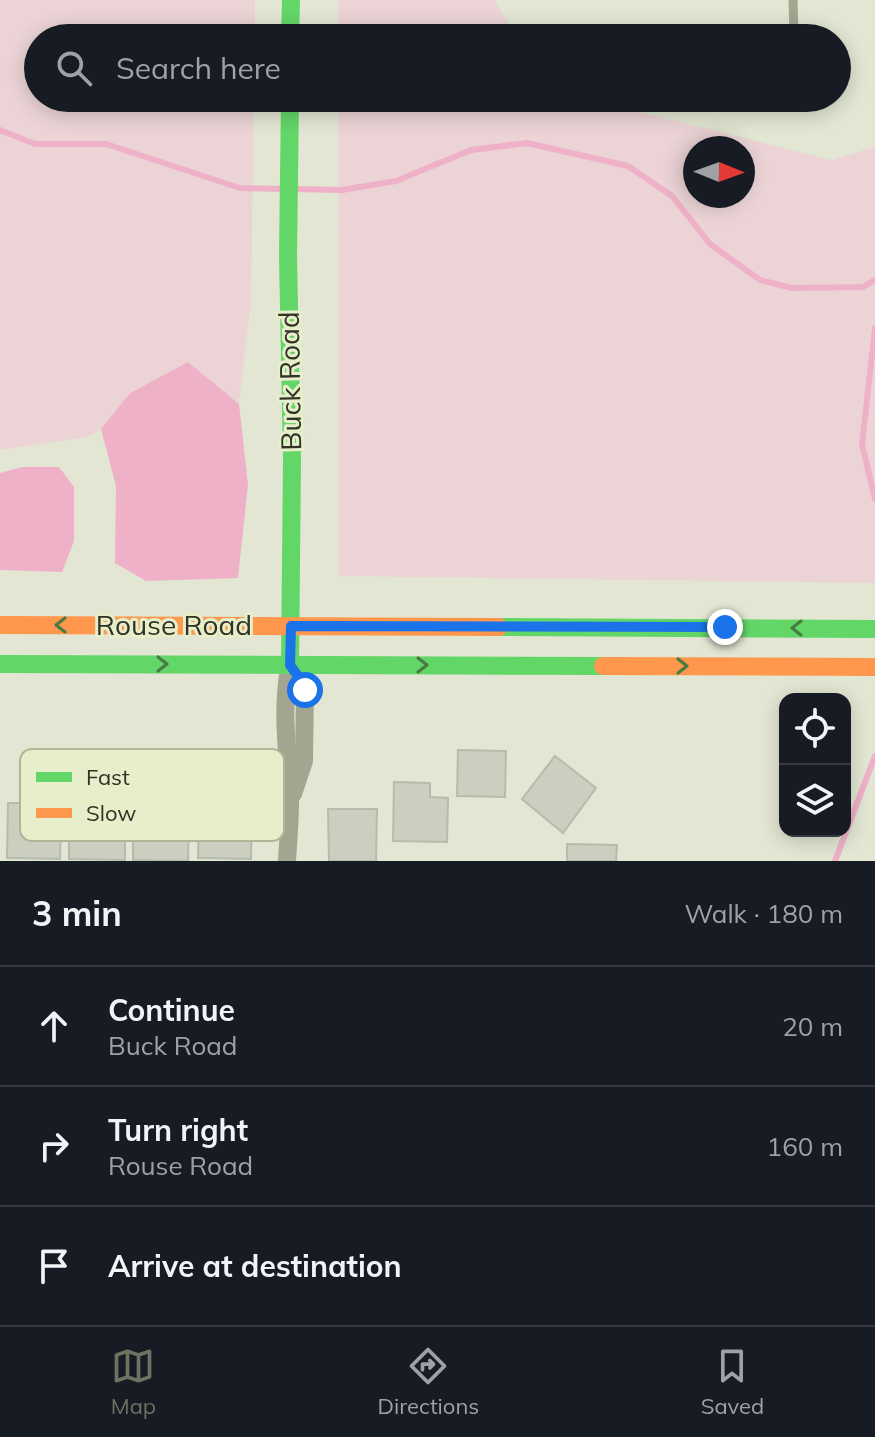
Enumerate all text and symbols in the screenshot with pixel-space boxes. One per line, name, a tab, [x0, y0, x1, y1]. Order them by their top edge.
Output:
search box	[24, 24, 851, 112]
icon: search	[52, 46, 96, 90]
text: Search here	[116, 49, 281, 87]
north arrow	[683, 136, 755, 208]
street label: Buck Road	[271, 311, 308, 451]
street label: Rouse Road	[96, 607, 252, 642]
route end	[707, 609, 743, 645]
one-way arrow	[54, 616, 67, 634]
one-way arrow	[790, 619, 803, 637]
one-way arrow	[156, 656, 169, 673]
one-way arrow	[416, 656, 429, 674]
one-way arrow	[676, 657, 689, 675]
route start	[287, 672, 323, 708]
map controls	[779, 693, 851, 837]
button: locate	[779, 693, 851, 765]
legend	[20, 749, 284, 841]
text: Fast	[86, 763, 130, 791]
button: layers	[779, 765, 851, 837]
text: Slow	[86, 799, 136, 827]
text: 3 min	[32, 892, 122, 935]
text: Walk · 180 m	[684, 897, 843, 930]
text: Continue	[108, 991, 235, 1029]
icon: ahead	[32, 1004, 76, 1048]
text: 20 m	[782, 1010, 843, 1043]
text: Buck Road	[108, 1029, 237, 1062]
text: Turn right	[108, 1111, 248, 1149]
icon: right	[32, 1124, 76, 1168]
text: 160 m	[767, 1130, 843, 1163]
text: Rouse Road	[108, 1149, 253, 1182]
icon: arrive	[32, 1244, 76, 1288]
text: Arrive at destination	[108, 1247, 402, 1285]
tab: Map	[111, 1344, 156, 1420]
tab: Directions	[378, 1344, 479, 1420]
tab: Saved	[701, 1344, 764, 1420]

